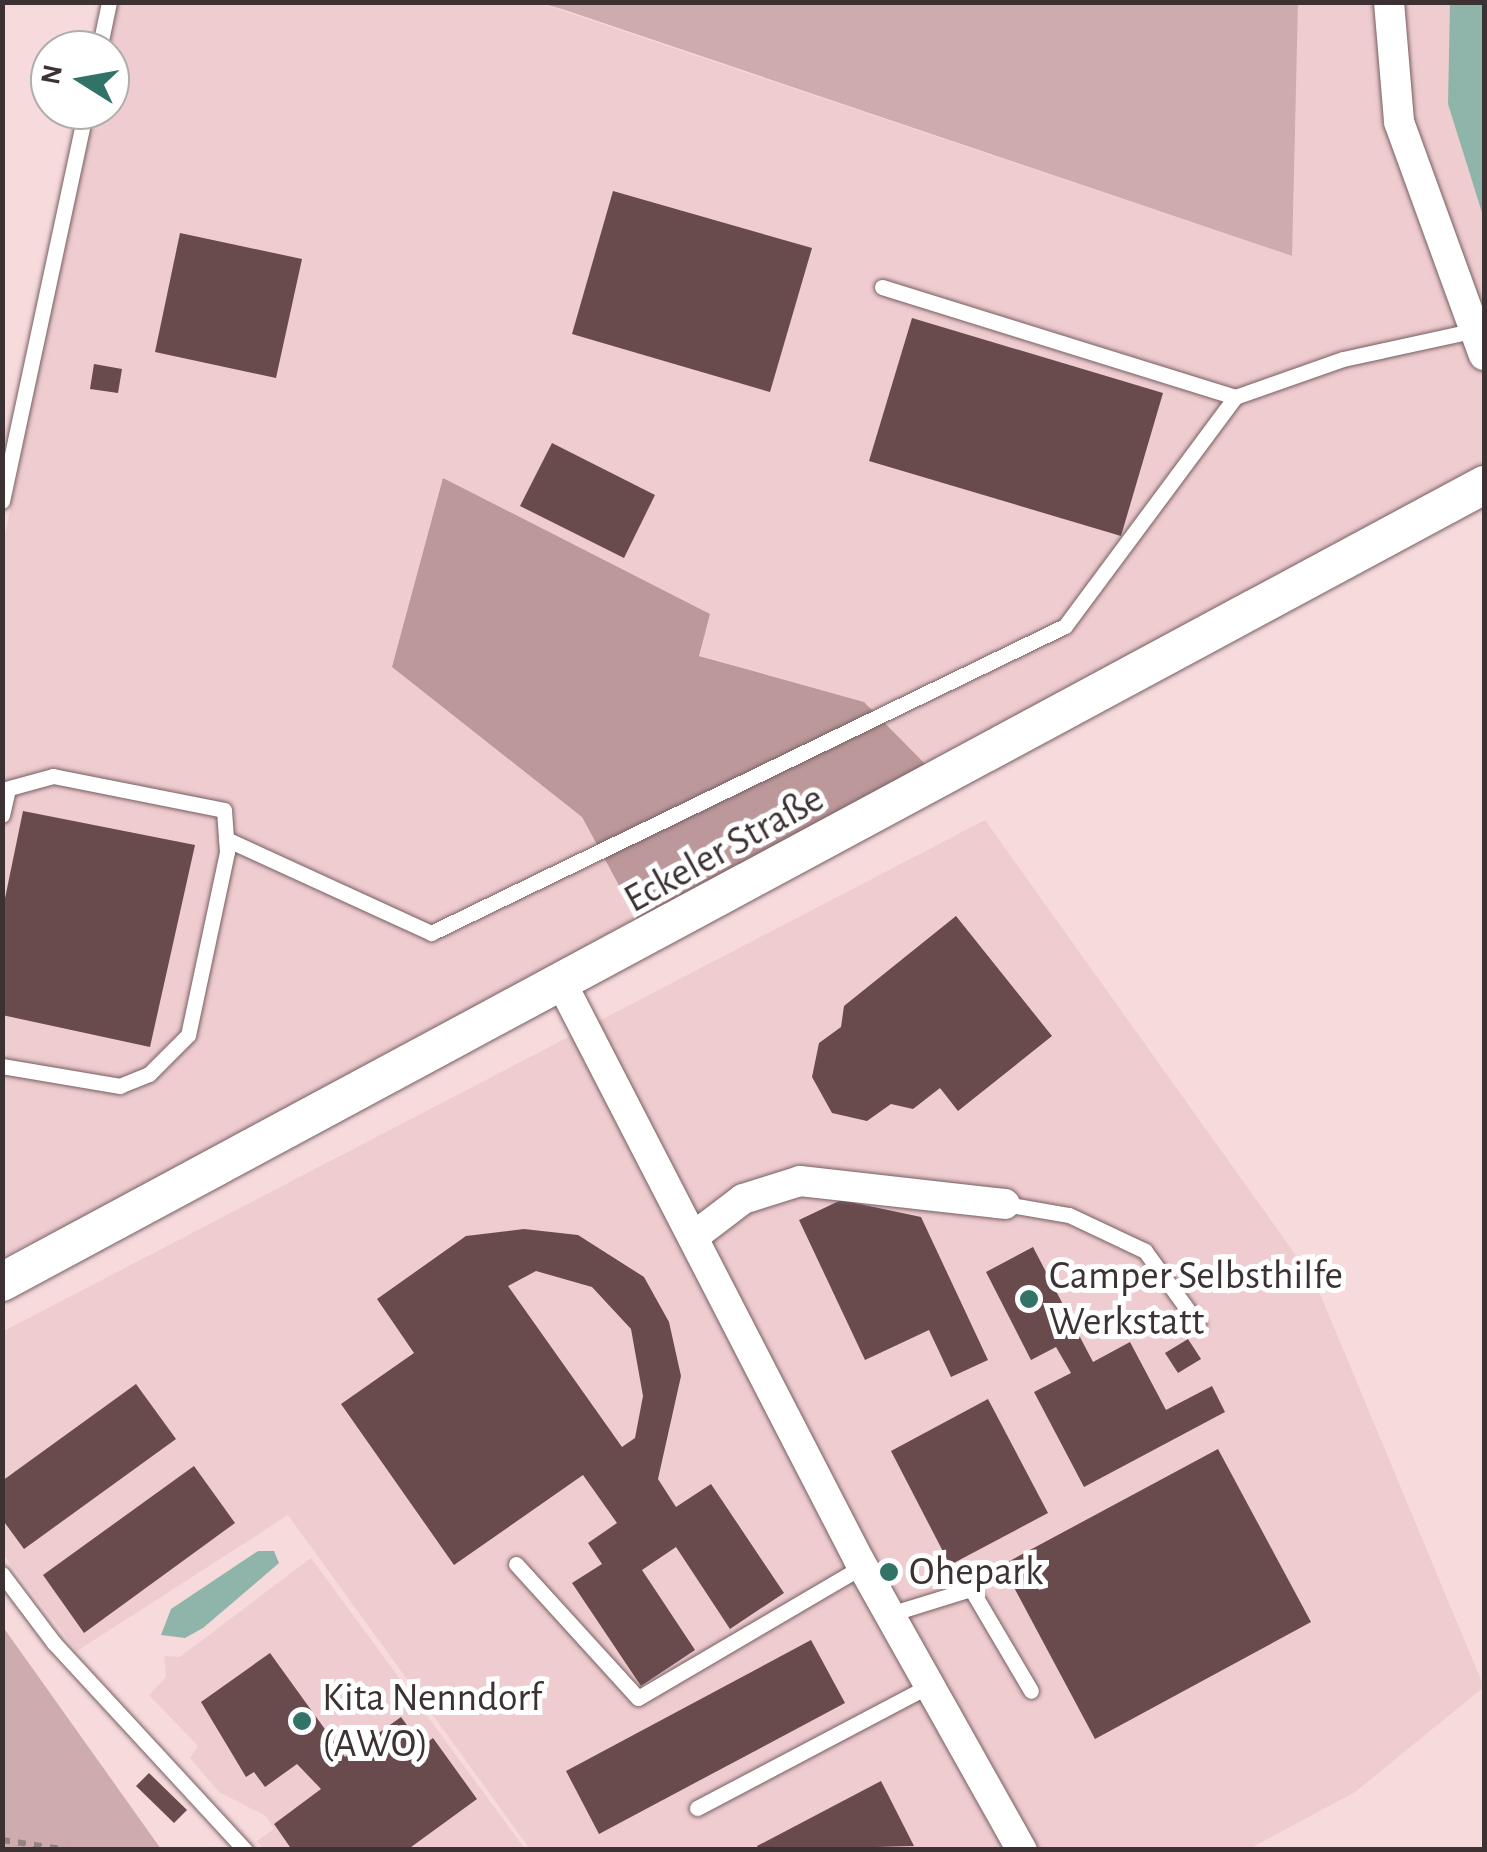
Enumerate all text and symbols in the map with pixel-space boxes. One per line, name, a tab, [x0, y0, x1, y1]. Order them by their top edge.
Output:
north arrow	[30, 30, 130, 130]
text: N	[37, 62, 68, 87]
street label: Eckeler Straße	[616, 774, 832, 924]
place label: Camper Selbsthilfe Werkstatt	[1049, 1252, 1343, 1346]
marker: Camper Selbsthilfe Werkstatt	[1018, 1288, 1040, 1310]
place label: Ohepark	[909, 1548, 1043, 1596]
marker: Ohepark	[878, 1561, 900, 1583]
place label: Kita Nenndorf (AWO)	[322, 1674, 542, 1768]
marker: Kita Nenndorf (AWO)	[291, 1710, 313, 1732]

